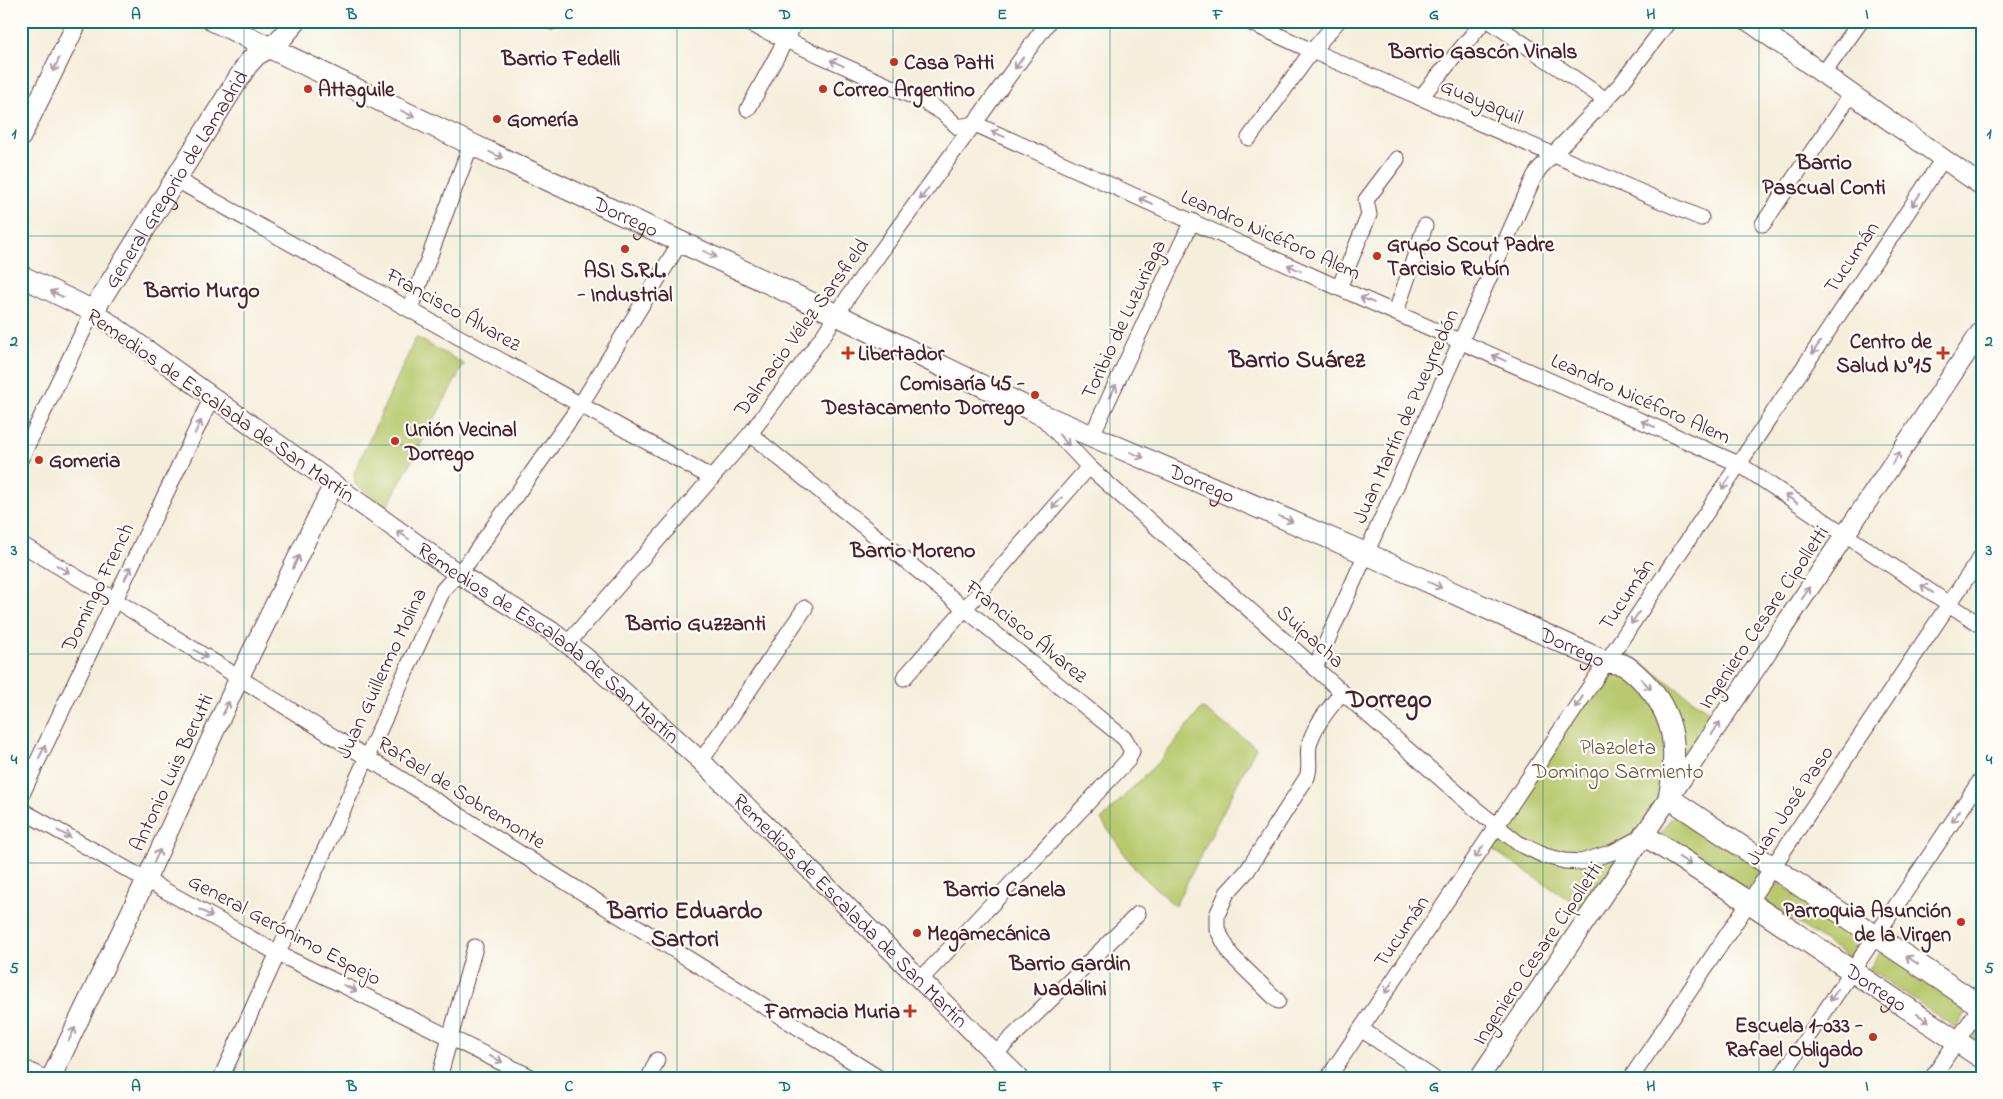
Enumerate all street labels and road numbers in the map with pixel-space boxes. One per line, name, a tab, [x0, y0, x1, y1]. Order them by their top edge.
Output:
street label: General Gregorio de Lamadrid	[98, 65, 257, 295]
street label: Guayaquil	[1434, 72, 1527, 136]
street label: Leandro Nicéforo Alem	[1175, 183, 1365, 289]
street label: Dorrego	[587, 190, 663, 246]
street label: Tucumán	[1817, 216, 1888, 300]
street label: Dalmacio Vélez Sarsfield	[727, 233, 878, 424]
street label: Toribio de Luzuriaga	[1075, 235, 1177, 405]
street label: Francisco Álvarez	[379, 260, 527, 360]
street label: Remedios de Escalada de San Martín	[80, 302, 360, 511]
street label: Juan Martín de Pueyrredón	[1346, 305, 1470, 530]
street label: Leandro Nicéforo Alem	[1545, 347, 1735, 453]
street label: Dorrego	[1163, 457, 1239, 513]
street label: Domingo French	[54, 518, 145, 659]
street label: Ingeniero Cesare Cipolletti	[1692, 520, 1839, 717]
street label: Remedios de Escalada de San Martín	[410, 536, 685, 752]
street label: Tucumán	[1592, 553, 1663, 637]
street label: Francisco Álvarez	[957, 572, 1094, 692]
street label: Juan Guillermo Molina	[330, 583, 436, 764]
street label: Suipacha	[1269, 599, 1350, 676]
street label: Dorrego	[1533, 620, 1609, 677]
street label: Antonio Luis Berutti	[123, 689, 223, 857]
street label: Rafael de Sobremonte	[371, 730, 551, 858]
street label: Juan José Paso	[1739, 740, 1842, 872]
street label: Remedios de Escalada de San Martín	[725, 787, 974, 1036]
street label: Ingeniero Cesare Cipolletti	[1466, 856, 1613, 1053]
street label: General Gerónimo Espejo	[182, 867, 386, 994]
street label: Tucumán	[1367, 890, 1438, 974]
street label: Dorrego	[1837, 957, 1912, 1021]

